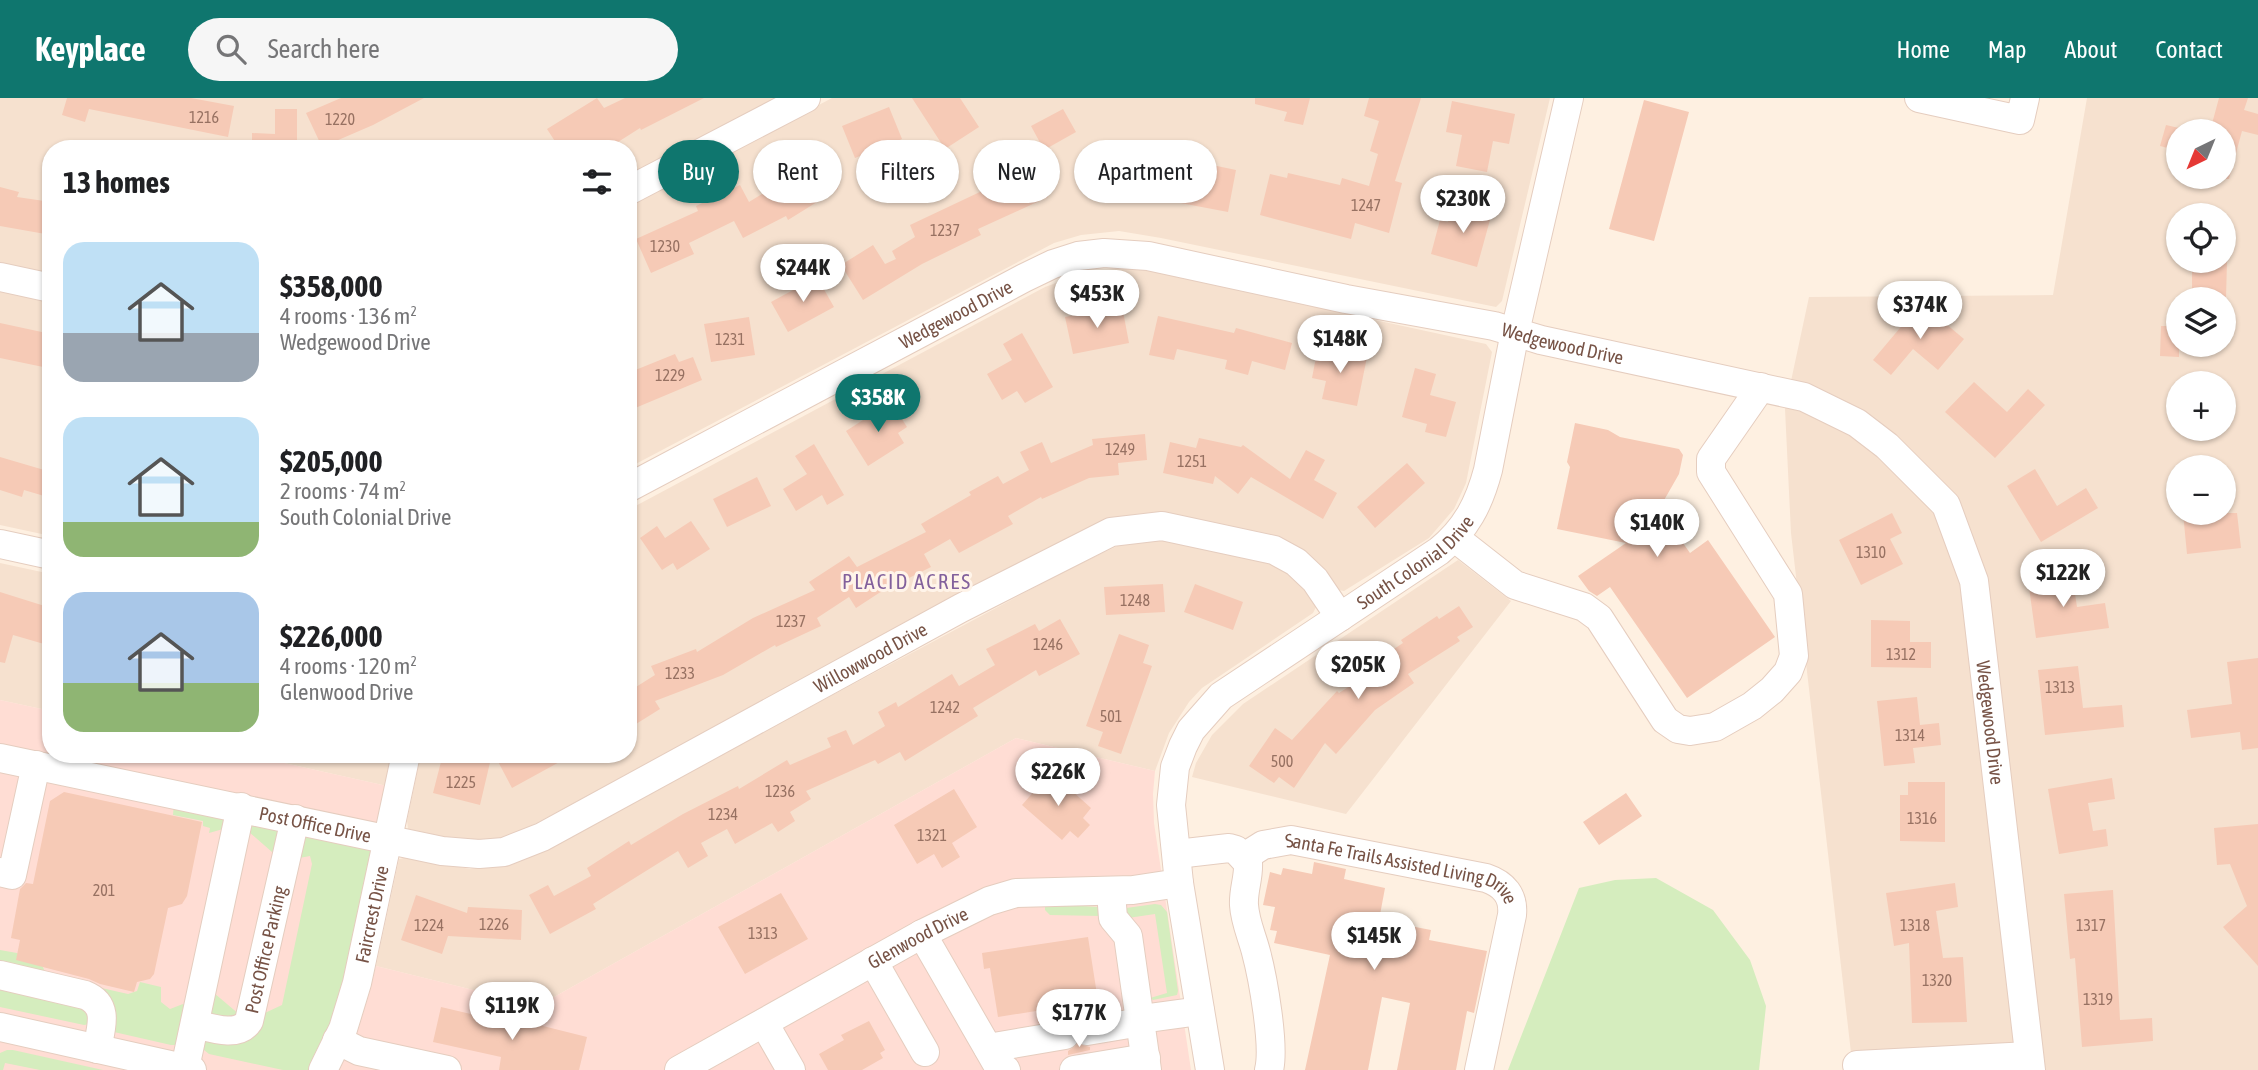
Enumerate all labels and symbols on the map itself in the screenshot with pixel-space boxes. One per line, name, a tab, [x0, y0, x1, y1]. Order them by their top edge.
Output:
house number: 1216	[189, 108, 219, 126]
house number: 1220	[325, 110, 355, 128]
north arrow	[2166, 119, 2236, 189]
pin: $230K	[1414, 176, 1512, 235]
house number: 1247	[1351, 196, 1381, 214]
house number: 1237	[930, 221, 960, 239]
house number: 1230	[650, 237, 680, 255]
pin: $244K	[754, 244, 852, 304]
pin: $453K	[1048, 271, 1146, 330]
street label: Wedgewood Drive	[896, 275, 1016, 353]
pin: $374K	[1871, 282, 1969, 341]
pin: $148K	[1291, 316, 1389, 375]
street label: Wedgewood Drive	[1499, 318, 1626, 369]
house number: 1231	[715, 330, 745, 348]
house number: 1229	[655, 366, 685, 384]
pin: $358K	[829, 374, 927, 434]
house number: 1249	[1105, 440, 1135, 458]
house number: 1251	[1177, 452, 1207, 470]
pin: $140K	[1608, 500, 1706, 559]
street label: South Colonial Drive	[1353, 511, 1478, 614]
house number: 1310	[1856, 543, 1886, 561]
pin: $122K	[2014, 550, 2112, 609]
district label: PLACID ACRES	[842, 569, 972, 593]
house number: 1248	[1120, 591, 1150, 609]
house number: 1237	[776, 612, 806, 630]
street label: Willowwood Drive	[810, 618, 931, 697]
house number: 1246	[1033, 635, 1063, 653]
pin: $205K	[1309, 642, 1407, 701]
house number: 1312	[1886, 645, 1916, 663]
street label: Wedgewood Drive	[1972, 659, 2009, 786]
house number: 1233	[665, 664, 695, 682]
house number: 1313	[2045, 678, 2075, 696]
house number: 1242	[930, 698, 960, 716]
house number: 501	[1100, 707, 1122, 725]
house number: 1314	[1895, 726, 1925, 744]
pin: $226K	[1009, 748, 1107, 808]
house number: 500	[1271, 752, 1293, 770]
house number: 1225	[446, 773, 476, 791]
house number: 1236	[765, 782, 795, 800]
street label: Post Office Drive	[257, 802, 373, 847]
house number: 1234	[708, 805, 738, 823]
house number: 1316	[1907, 809, 1937, 827]
house number: 1321	[917, 826, 947, 844]
street label: Santa Fe Trails Assisted Living Drive	[1283, 829, 1522, 906]
street label: Faircrest Drive	[351, 863, 393, 965]
house number: 201	[93, 881, 115, 899]
street label: Post Office Parking	[240, 883, 291, 1015]
street label: Glenwood Drive	[864, 902, 971, 973]
pin: $145K	[1325, 912, 1423, 972]
house number: 1226	[479, 915, 509, 933]
house number: 1224	[414, 916, 444, 934]
house number: 1318	[1900, 916, 1930, 934]
house number: 1317	[2076, 916, 2106, 934]
house number: 1313	[748, 924, 778, 942]
house number: 1320	[1922, 971, 1952, 989]
pin: $119K	[463, 982, 561, 1042]
pin: $177K	[1030, 990, 1128, 1049]
house number: 1319	[2083, 990, 2113, 1008]

